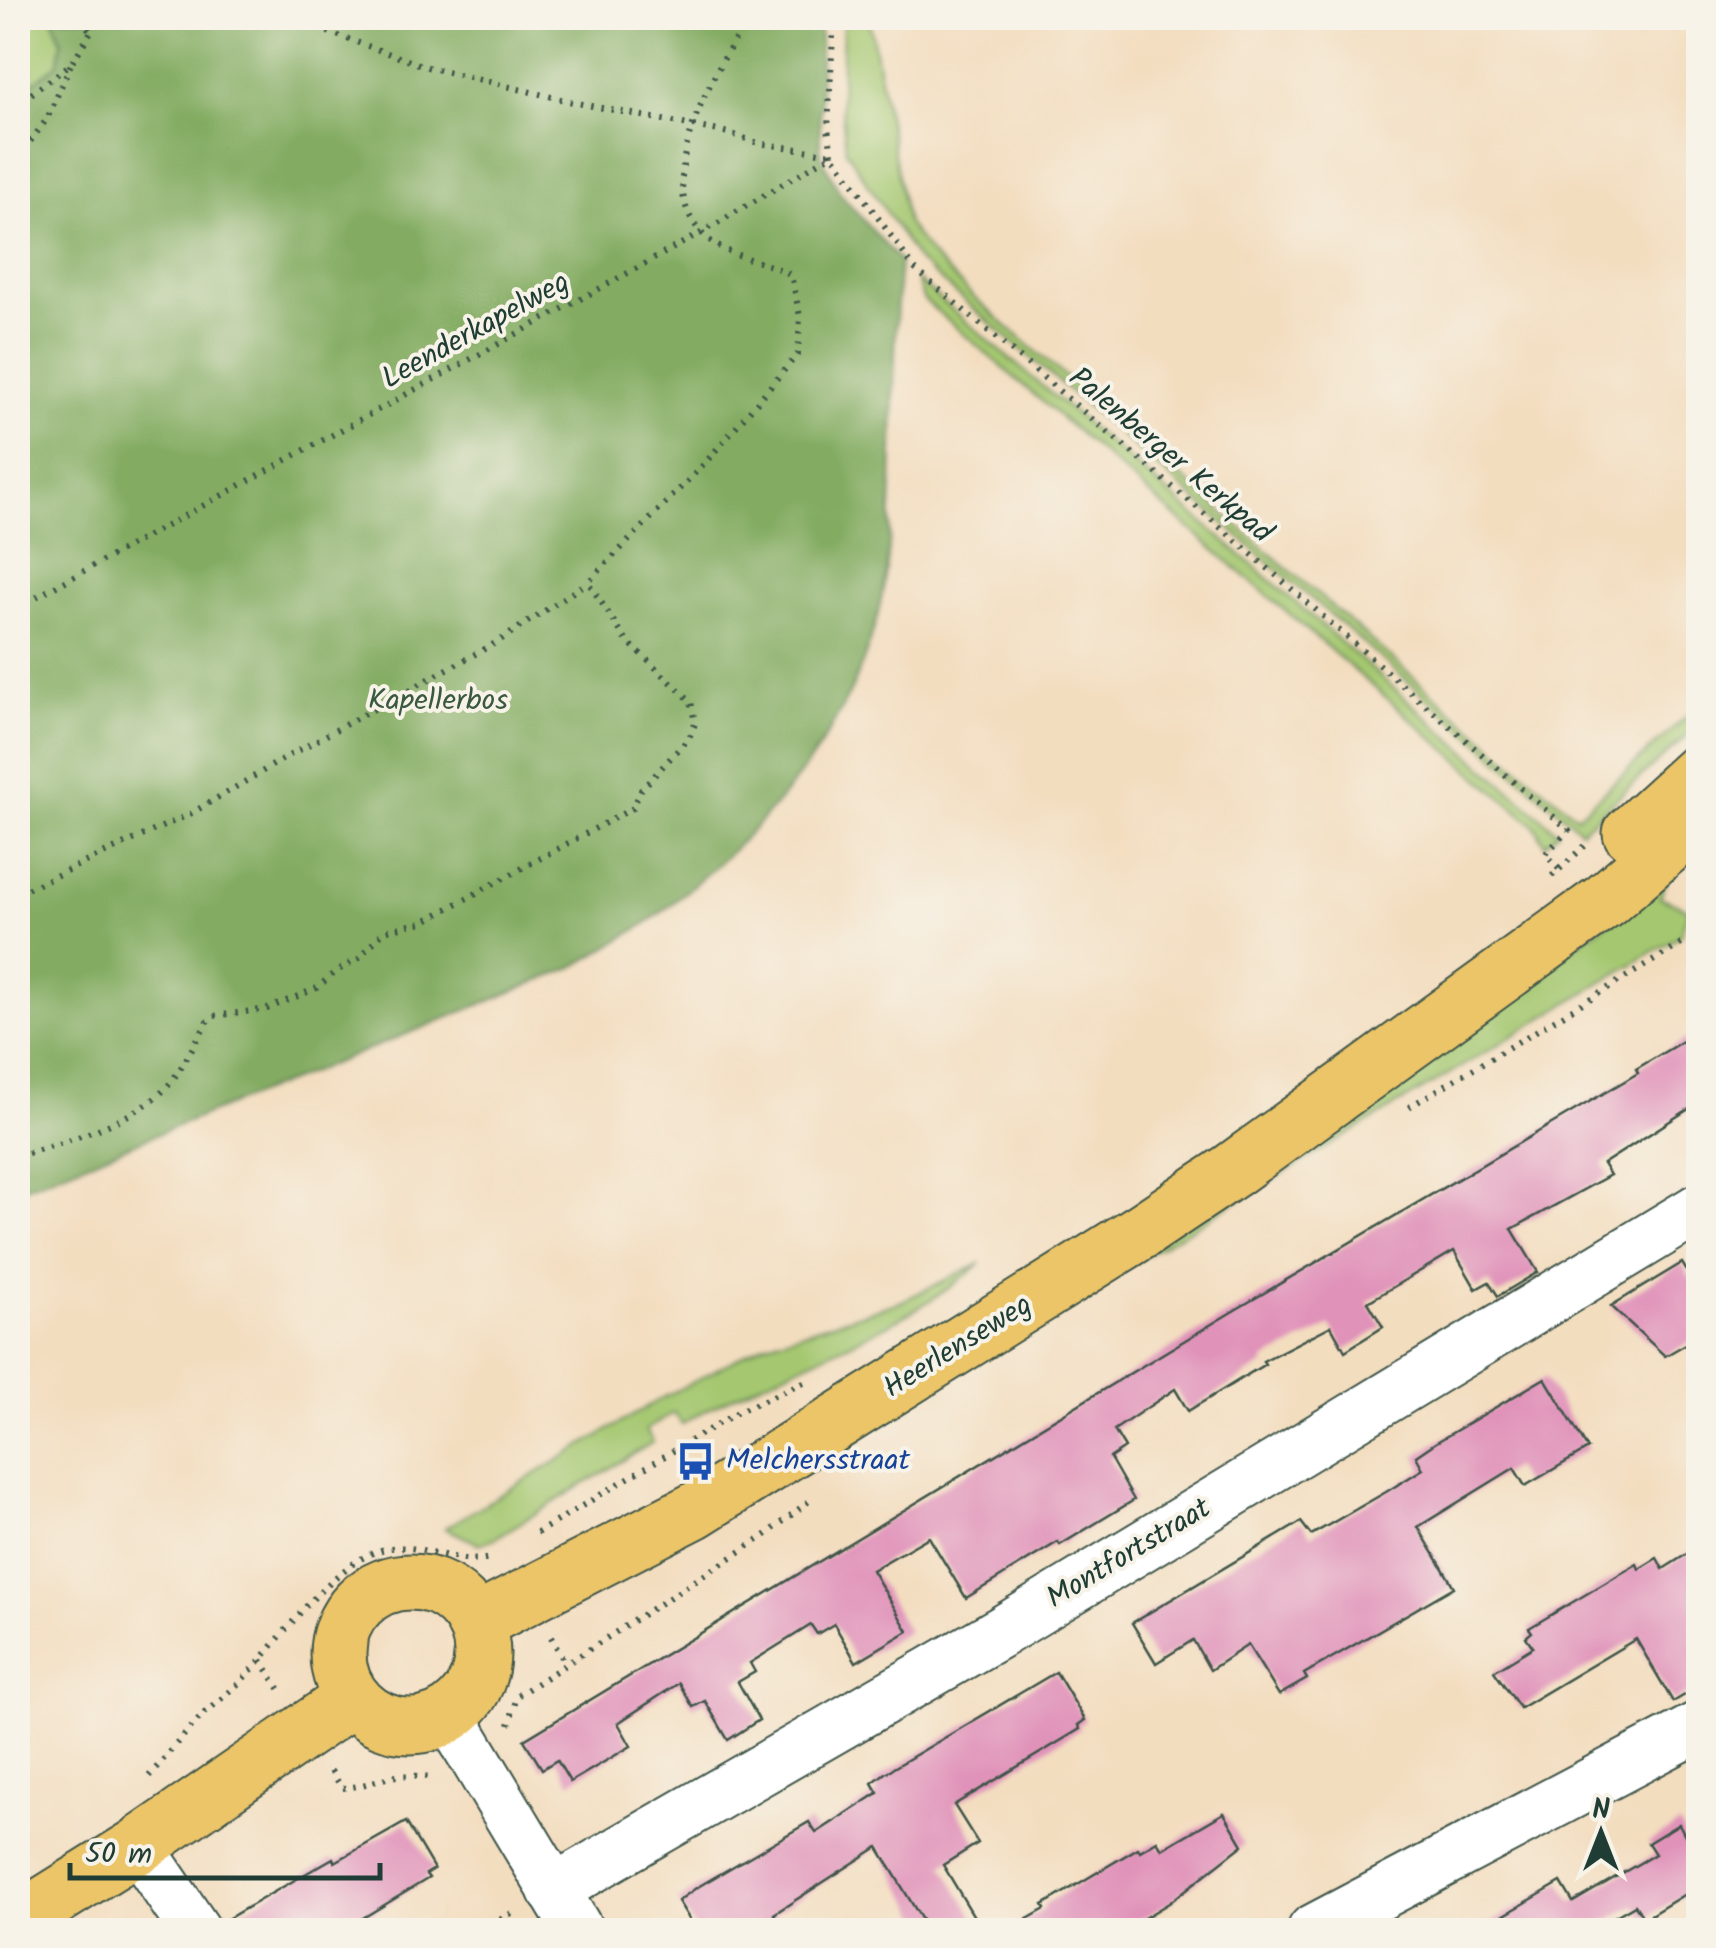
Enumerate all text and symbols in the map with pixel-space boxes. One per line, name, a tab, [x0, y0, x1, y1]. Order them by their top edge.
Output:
street label: Leenderkapelweg	[373, 259, 579, 403]
street label: Palenberger Kerkpad	[1057, 356, 1284, 557]
park label: Kapellerbos	[368, 677, 508, 725]
street label: Heerlenseweg	[874, 1282, 1042, 1412]
place label: Melchersstraat	[726, 1437, 911, 1485]
bus stop icon: Melchersstraat	[675, 1440, 717, 1482]
street label: Montfortstraat	[1037, 1485, 1221, 1622]
north arrow	[1551, 1783, 1651, 1883]
text: N	[1592, 1788, 1610, 1833]
scale bar	[70, 1818, 380, 1880]
text: 50 m	[85, 1831, 152, 1879]

